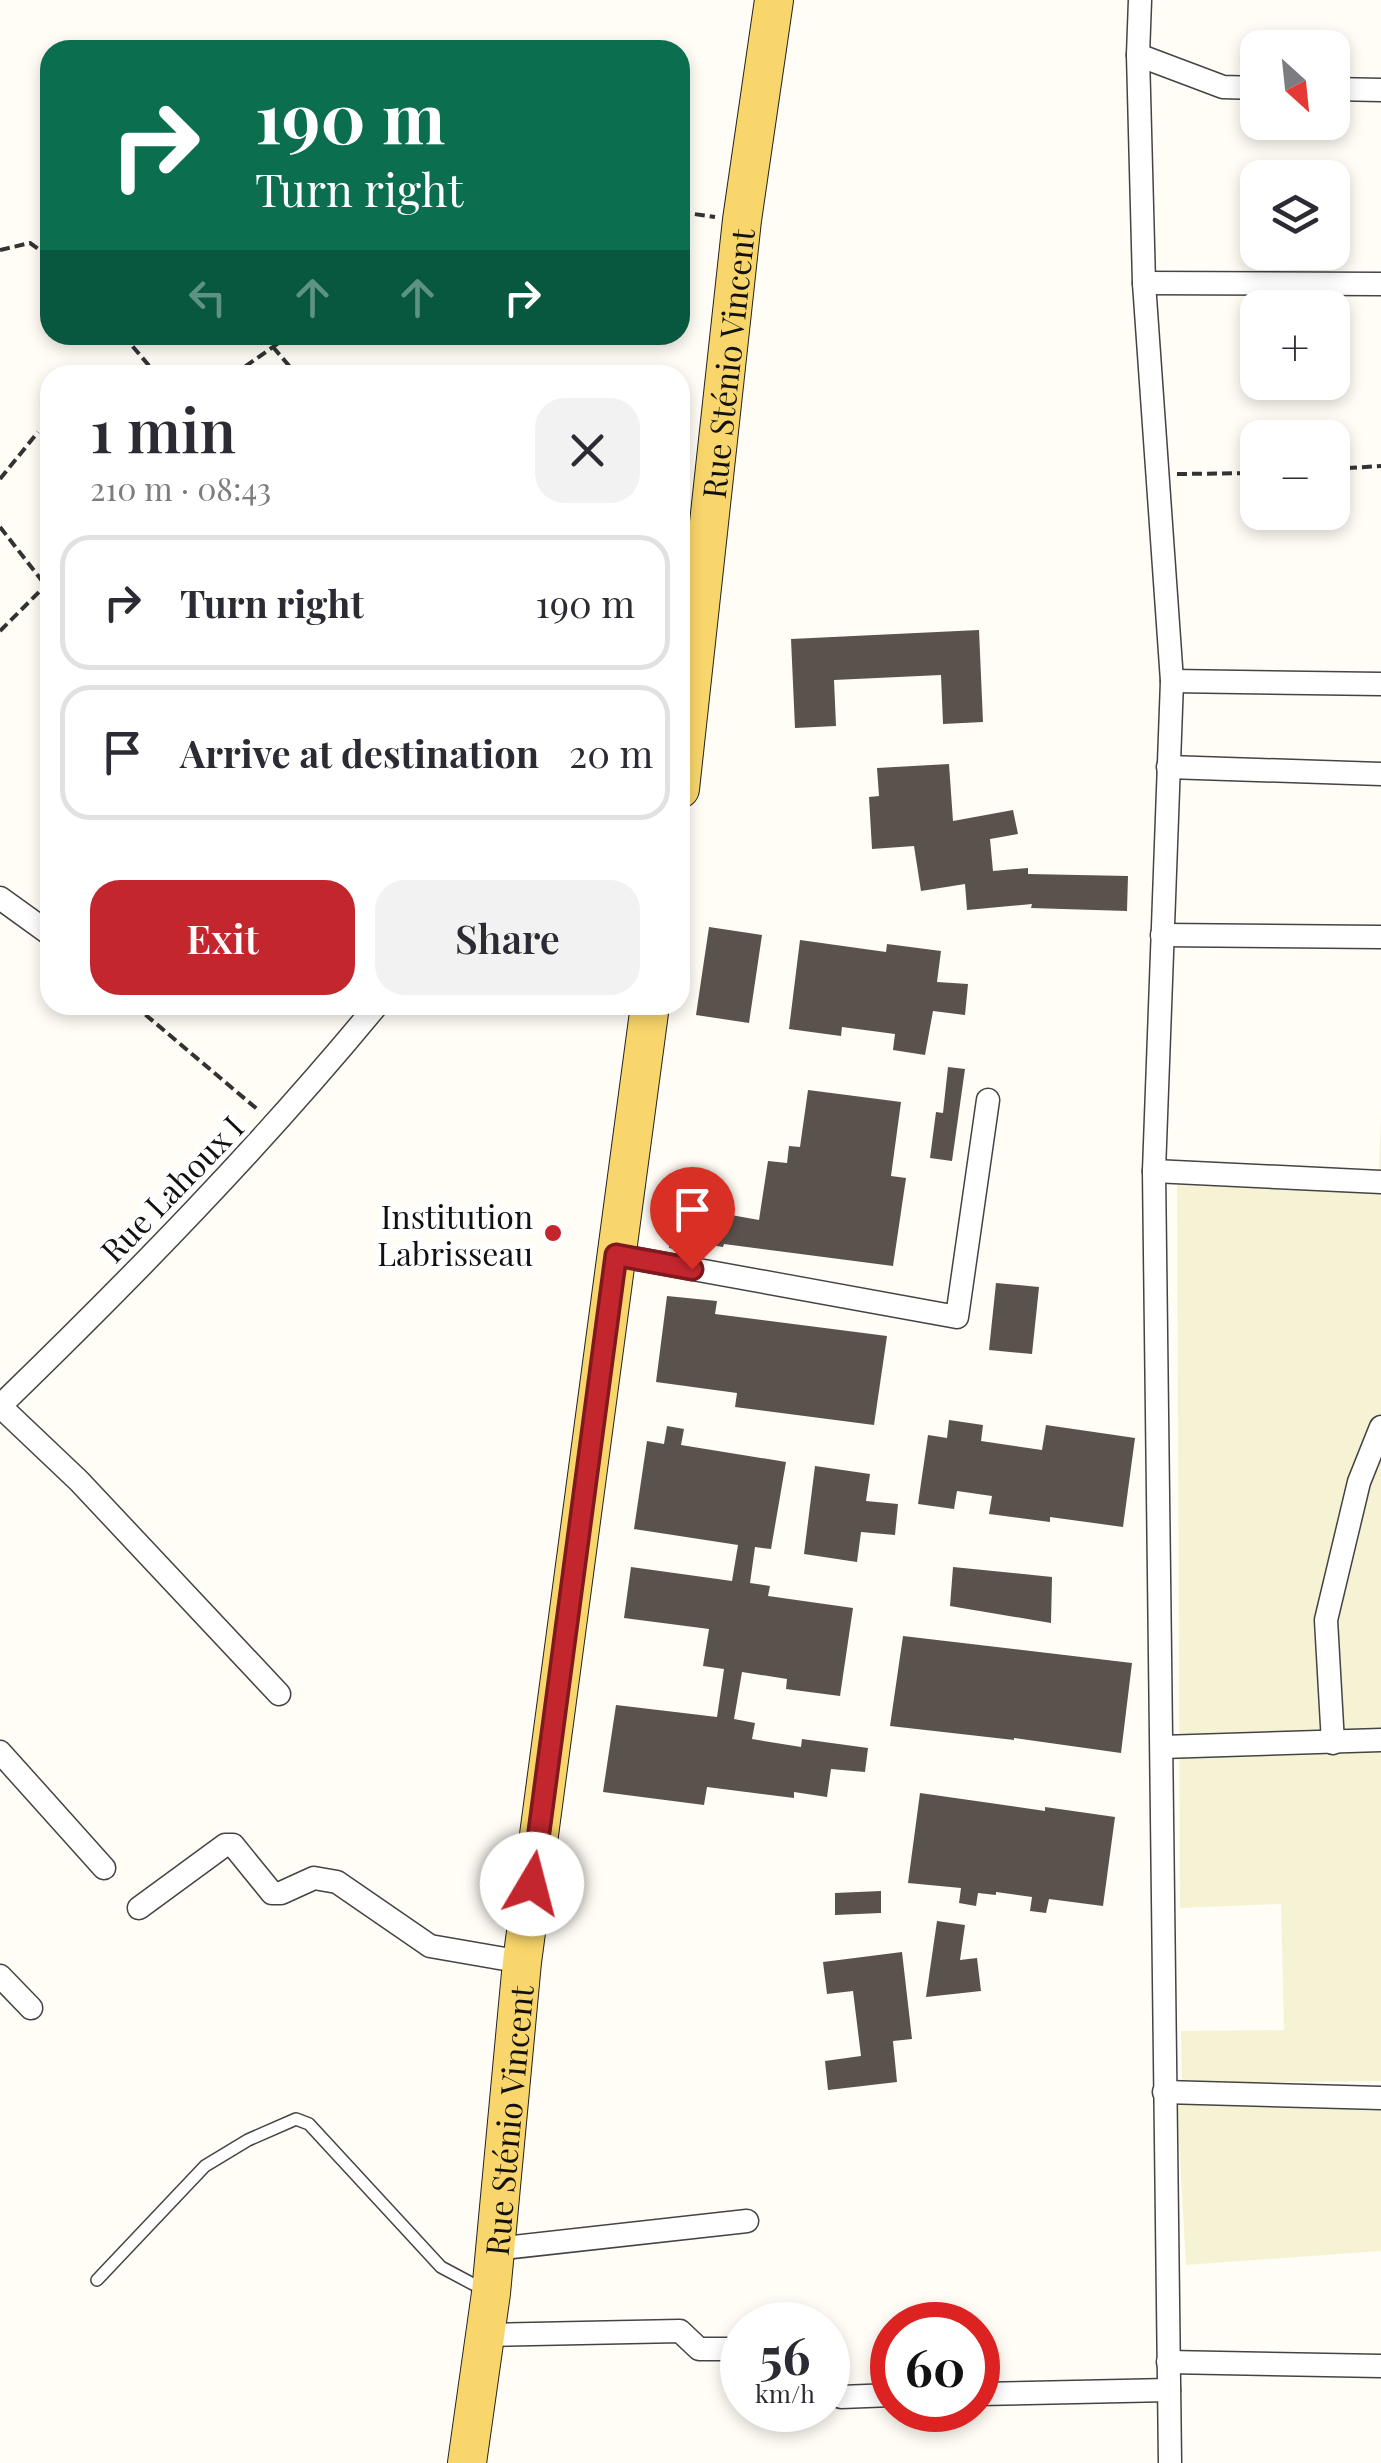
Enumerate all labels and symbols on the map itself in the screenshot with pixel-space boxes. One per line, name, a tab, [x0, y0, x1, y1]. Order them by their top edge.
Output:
north arrow	[1240, 30, 1350, 140]
street label: Rue Sténio Vincent	[690, 226, 762, 501]
street label: Rue Lahoux I	[90, 1105, 252, 1271]
pin	[650, 1167, 735, 1270]
place label: Institution Labrisseau	[377, 1194, 533, 1274]
marker: Institution Labrisseau	[542, 1222, 564, 1244]
position arrow	[480, 1832, 584, 1936]
street label: Rue Sténio Vincent	[473, 1983, 541, 2257]
speed limit sign: 60	[870, 2302, 1000, 2432]

